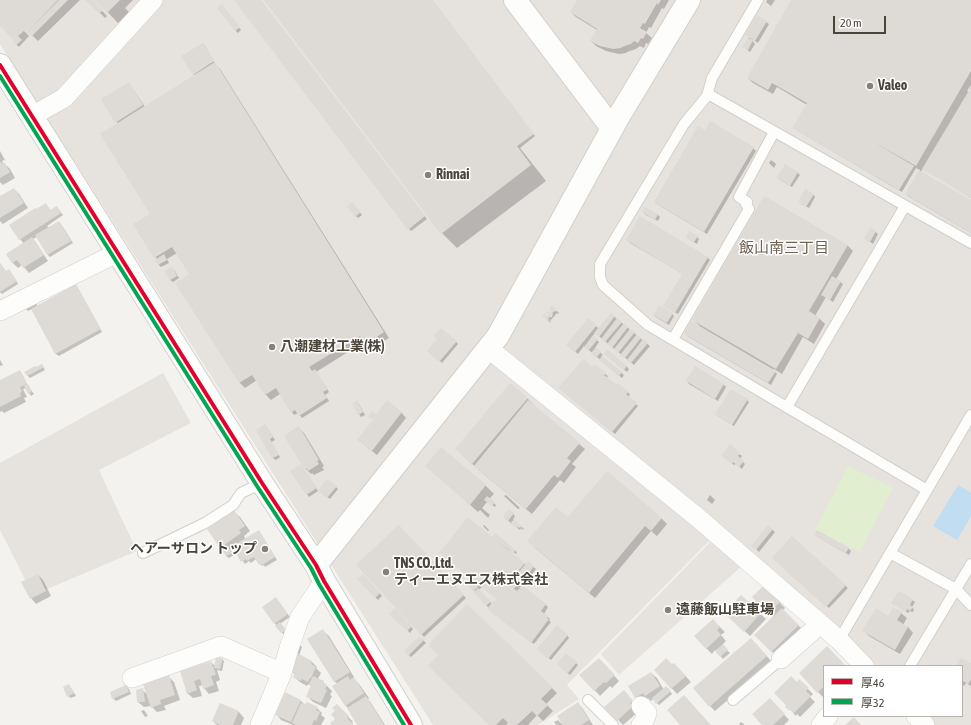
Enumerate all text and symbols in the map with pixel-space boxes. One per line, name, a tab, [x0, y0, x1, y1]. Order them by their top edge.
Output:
scale bar	[835, 8, 888, 34]
text: 20 m	[840, 16, 862, 30]
place label: Valeo	[878, 78, 907, 94]
marker: Valeo	[865, 81, 875, 91]
place label: Rinnai	[436, 167, 470, 183]
marker: Rinnai	[423, 170, 433, 180]
district label: 飯山南三丁目	[739, 239, 829, 257]
place label: 八潮建材工業(株)	[280, 339, 385, 355]
marker: 八潮建材工業(株)	[267, 342, 277, 352]
place label: ヘアーサロン トップ	[130, 541, 257, 557]
marker: ヘアーサロン トップ	[260, 544, 270, 554]
place label: TNS CO.,Ltd. ティーエヌエス株式会社	[394, 556, 548, 588]
marker: TNS CO.,Ltd. ティーエヌエス株式会社	[381, 567, 391, 577]
place label: 遠藤飯山駐車場	[676, 602, 774, 618]
marker: 遠藤飯山駐車場	[663, 605, 673, 615]
legend	[823, 665, 963, 717]
text: 厚46	[861, 676, 884, 690]
text: 厚32	[861, 696, 884, 710]

